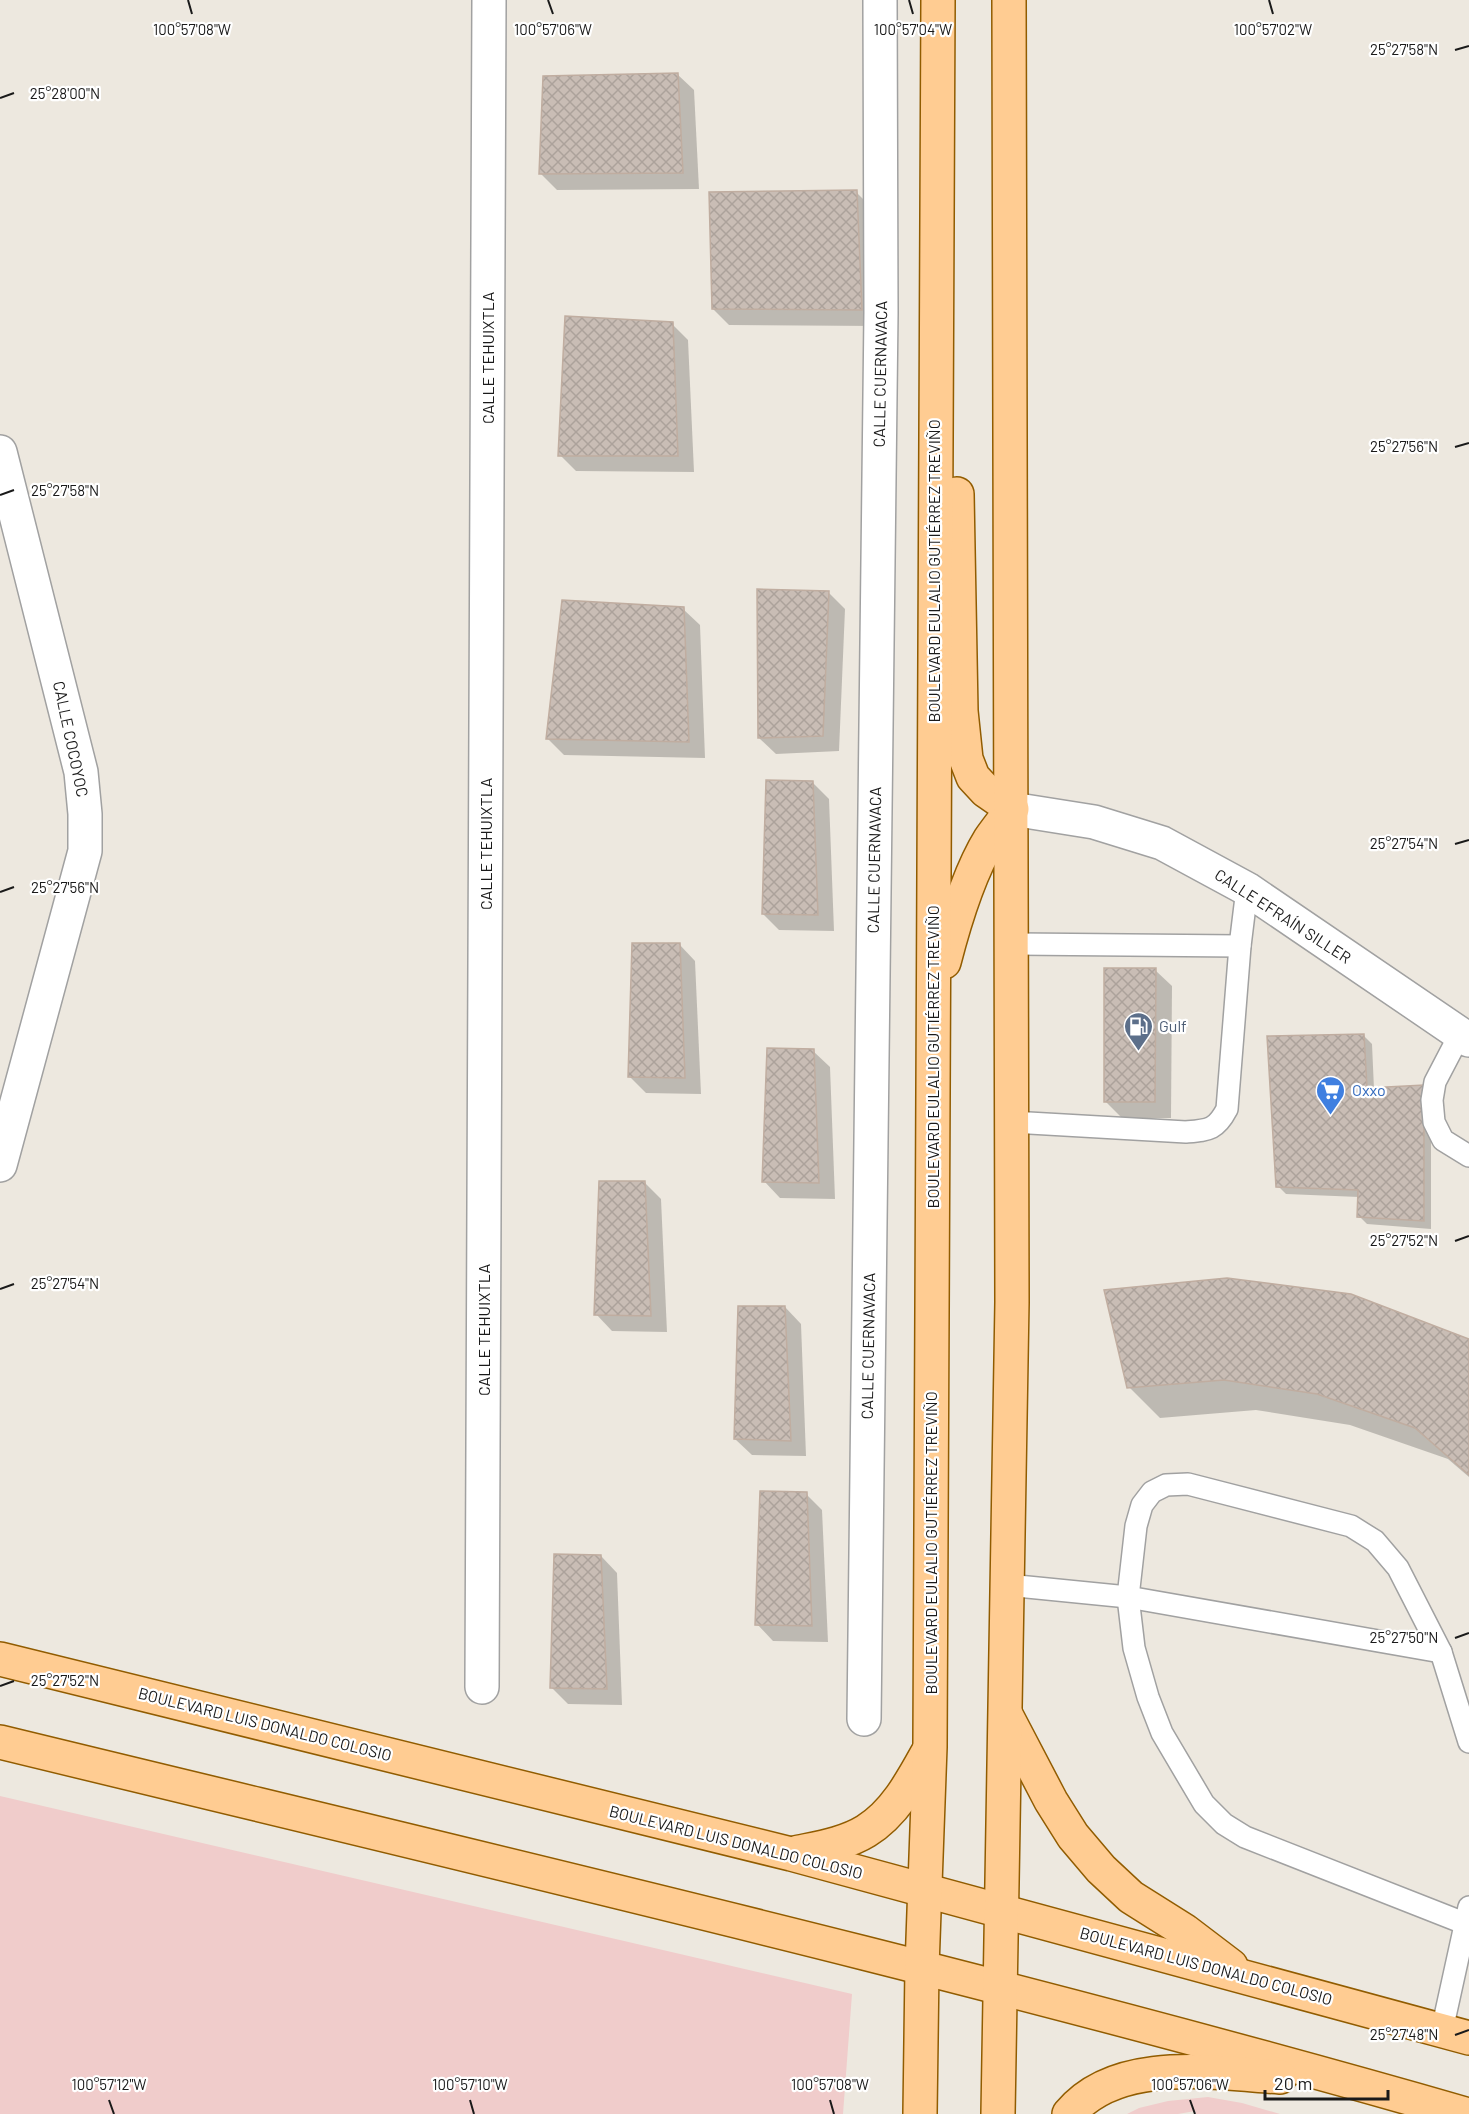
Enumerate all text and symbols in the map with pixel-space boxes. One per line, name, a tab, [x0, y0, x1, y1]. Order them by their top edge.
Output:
text: 100°57'08"W	[153, 20, 231, 38]
text: 100°57'06"W	[514, 20, 592, 38]
text: 100°57'04"W	[874, 20, 952, 38]
text: 100°57'02"W	[1234, 20, 1312, 38]
text: 25°27'58"N	[1370, 40, 1438, 58]
text: 25°28'00"N	[30, 84, 100, 102]
street label: CALLE TEHUIXTLA	[478, 292, 497, 424]
street label: CALLE CUERNAVACA	[869, 300, 890, 447]
street label: BOULEVARD EULALIO GUTIÉRREZ TREVIÑO	[924, 419, 943, 723]
text: 25°27'56"N	[1370, 437, 1438, 455]
text: 25°27'58"N	[31, 481, 99, 499]
street label: CALLE COCOYOC	[50, 679, 93, 799]
street label: CALLE TEHUIXTLA	[476, 778, 495, 910]
street label: CALLE CUERNAVACA	[863, 786, 884, 933]
text: 25°27'54"N	[1370, 834, 1438, 852]
street label: CALLE EFRAÍN SILLER	[1212, 864, 1355, 967]
text: 25°27'56"N	[31, 878, 99, 896]
street label: BOULEVARD EULALIO GUTIÉRREZ TREVIÑO	[923, 905, 942, 1209]
fuel station icon: Gulf	[1122, 1010, 1154, 1052]
place label: Gulf	[1159, 1016, 1187, 1035]
supermarket icon: Oxxo	[1315, 1074, 1347, 1116]
place label: Oxxo	[1352, 1080, 1386, 1099]
text: 25°27'52"N	[1370, 1231, 1438, 1249]
street label: CALLE TEHUIXTLA	[474, 1264, 493, 1396]
street label: CALLE CUERNAVACA	[857, 1272, 878, 1419]
text: 25°27'54"N	[31, 1274, 99, 1292]
street label: BOULEVARD EULALIO GUTIÉRREZ TREVIÑO	[921, 1391, 940, 1695]
text: 25°27'50"N	[1370, 1628, 1438, 1646]
text: 25°27'52"N	[31, 1671, 99, 1689]
street label: BOULEVARD LUIS DONALDO COLOSIO	[136, 1683, 394, 1764]
street label: BOULEVARD LUIS DONALDO COLOSIO	[607, 1801, 865, 1882]
street label: BOULEVARD LUIS DONALDO COLOSIO	[1078, 1923, 1334, 2008]
text: 25°27'48"N	[1370, 2025, 1438, 2043]
scale bar	[1265, 2063, 1388, 2101]
text: 20 m	[1274, 2072, 1312, 2094]
text: 100°57'12"W	[71, 2075, 147, 2093]
text: 100°57'10"W	[432, 2075, 508, 2093]
text: 100°57'08"W	[791, 2075, 869, 2093]
text: 100°57'06"W	[1151, 2075, 1229, 2093]

